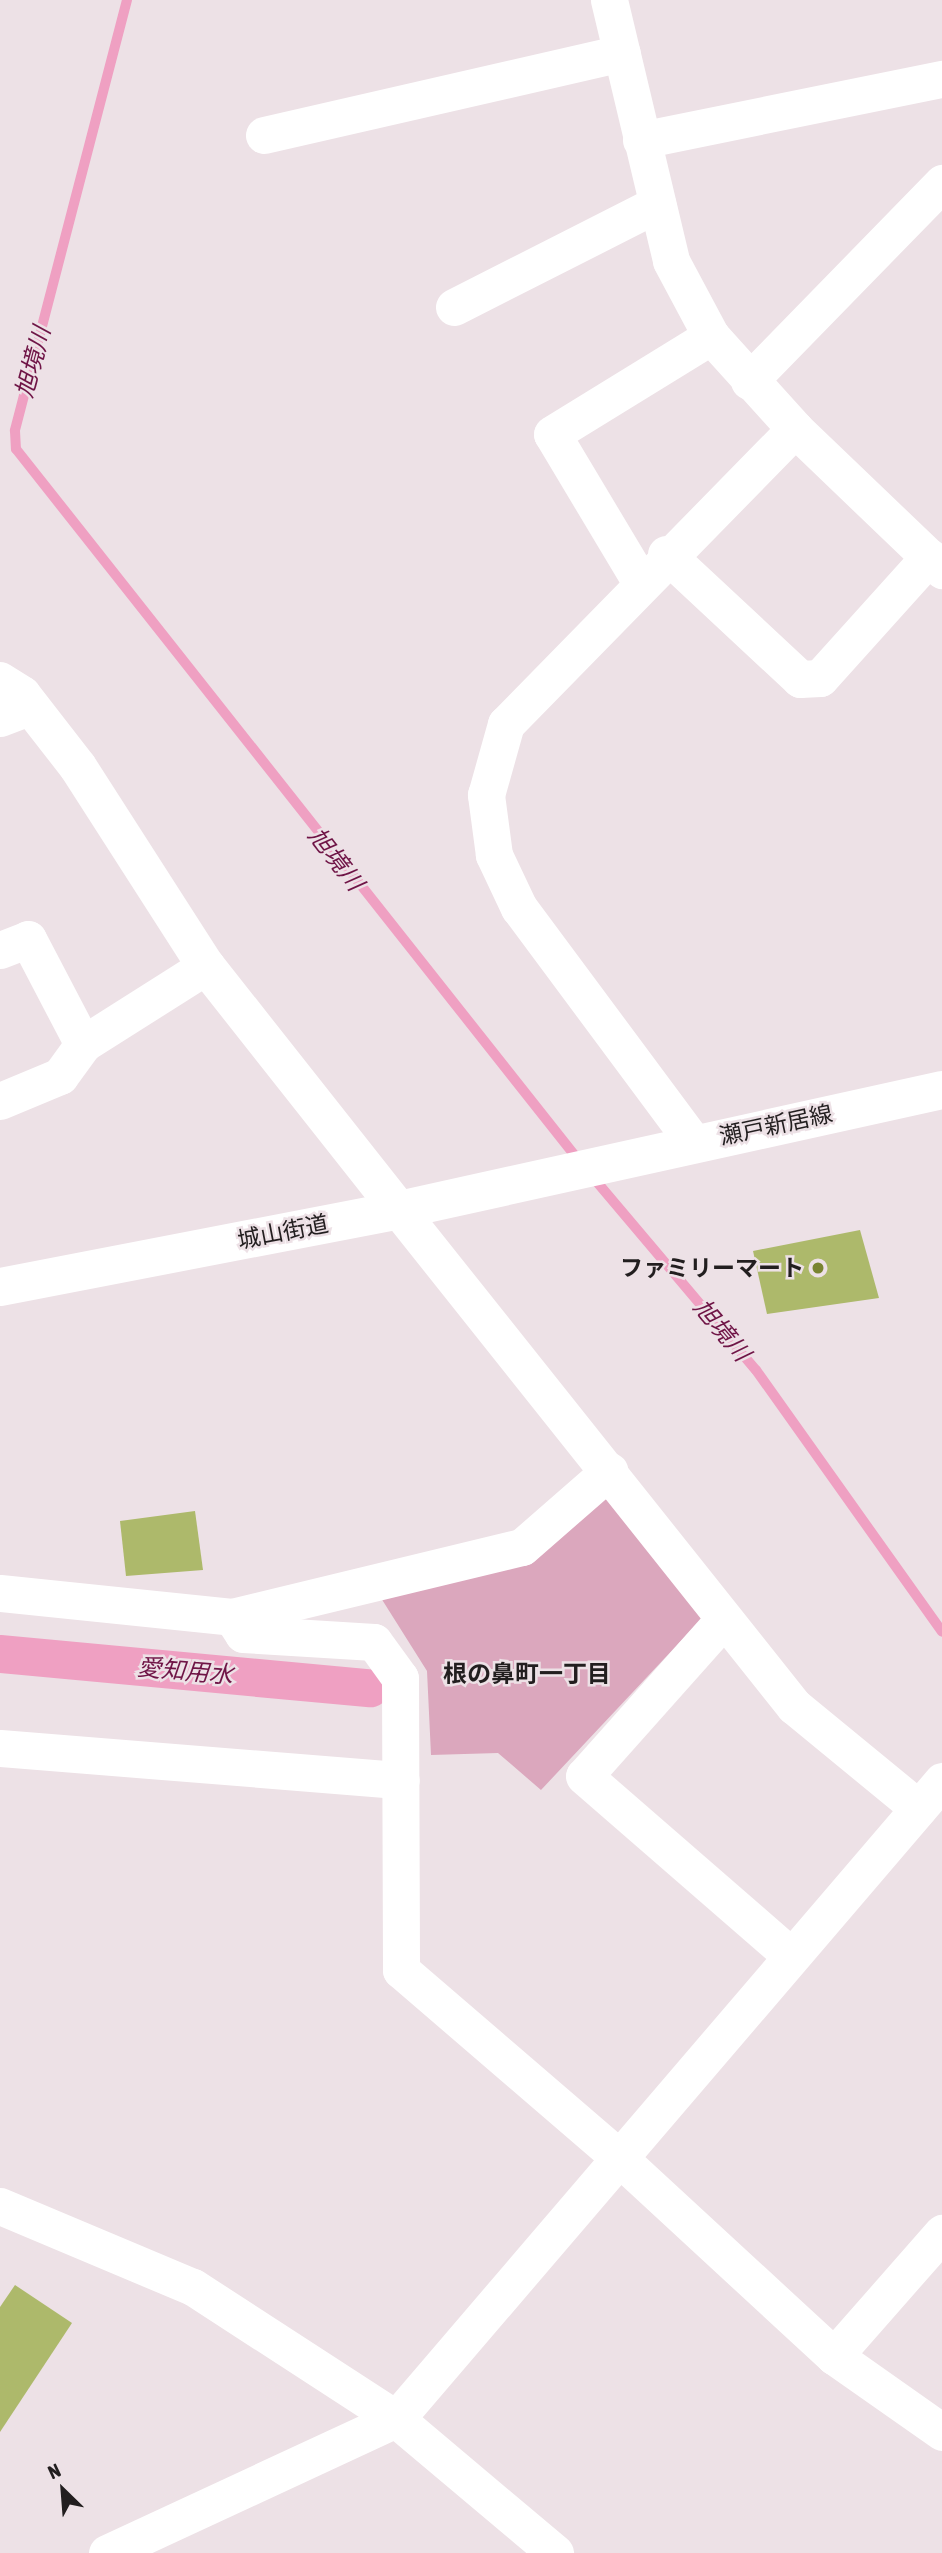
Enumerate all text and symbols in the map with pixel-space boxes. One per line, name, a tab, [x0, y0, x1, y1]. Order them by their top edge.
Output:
water label: 旭境川	[10, 323, 56, 401]
water label: 旭境川	[302, 822, 370, 896]
street label: 瀬戸新居線	[717, 1100, 835, 1150]
street label: 城山街道	[235, 1210, 331, 1254]
place label: ファミリーマート	[620, 1254, 804, 1282]
marker: ファミリーマート	[810, 1260, 826, 1276]
water label: 旭境川	[688, 1293, 756, 1367]
water label: 愛知用水	[136, 1652, 234, 1690]
district label: 根の鼻町一丁目	[443, 1660, 611, 1688]
north arrow	[28, 2455, 98, 2525]
text: N	[44, 2459, 64, 2483]

